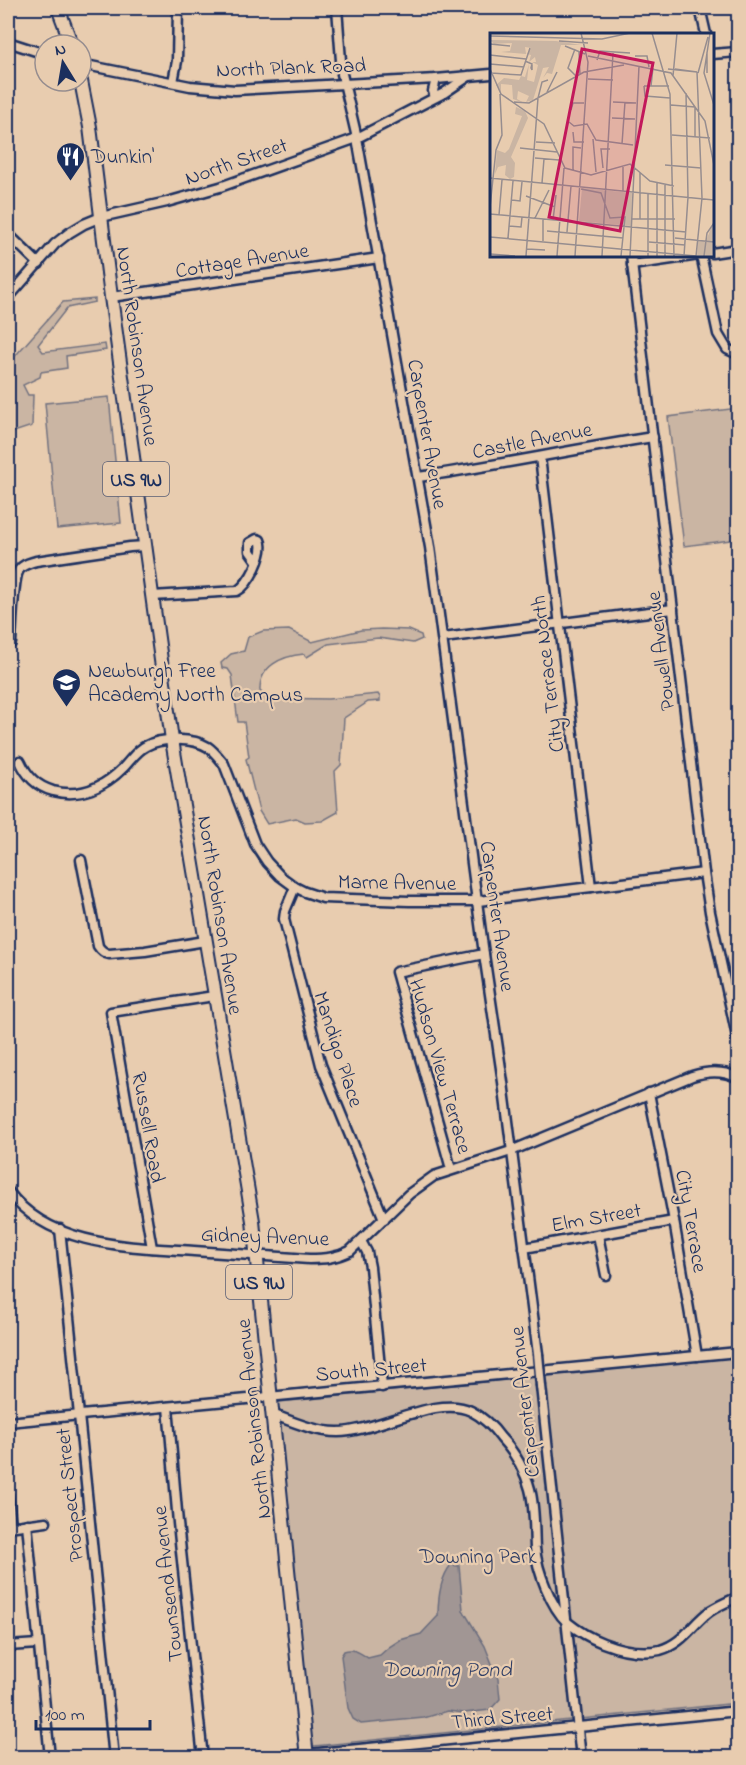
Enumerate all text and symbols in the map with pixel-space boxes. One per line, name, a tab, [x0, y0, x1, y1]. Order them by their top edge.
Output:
north arrow	[33, 33, 93, 93]
inset map	[490, 33, 713, 256]
text: N	[53, 37, 68, 63]
street label: North Plank Road	[216, 51, 367, 87]
street label: North Street	[181, 131, 292, 194]
restaurant icon: Dunkin'	[54, 140, 86, 182]
place label: Dunkin'	[90, 143, 154, 173]
street label: Cottage Avenue	[173, 237, 312, 289]
street label: North Robinson Avenue	[107, 245, 165, 448]
street label: Carpenter Avenue	[398, 357, 454, 512]
street label: Castle Avenue	[470, 416, 596, 468]
road number: US 9W	[103, 462, 169, 496]
street label: Powell Avenue	[640, 589, 684, 712]
street label: City Terrace North	[524, 593, 575, 754]
place label: Newburgh Free Academy North Campus	[88, 657, 303, 713]
school or university icon: Newburgh Free Academy North Campus	[51, 666, 83, 708]
street label: North Robinson Avenue	[188, 814, 250, 1018]
street label: Carpenter Avenue	[471, 839, 522, 994]
street label: Marne Avenue	[338, 868, 457, 900]
street label: Hudson View Terrace	[400, 975, 479, 1158]
street label: Mandigo Place	[302, 988, 370, 1113]
street label: Russell Road	[123, 1069, 172, 1185]
street label: City Terrace	[664, 1168, 714, 1276]
street label: Elm Street	[549, 1196, 644, 1242]
street label: Gidney Avenue	[200, 1221, 330, 1257]
road number: US 9W	[226, 1265, 292, 1299]
street label: North Robinson Avenue	[230, 1317, 280, 1520]
street label: Carpenter Avenue	[503, 1324, 549, 1479]
street label: South Street	[314, 1351, 428, 1391]
street label: Prospect Street	[49, 1426, 93, 1563]
street label: Townsend Avenue	[146, 1504, 192, 1663]
park label: Downing Park	[418, 1543, 537, 1575]
water label: Downing Pond	[382, 1655, 513, 1687]
scale bar	[36, 1693, 150, 1731]
street label: Third Street	[450, 1700, 554, 1738]
text: 100 m	[45, 1703, 85, 1729]

